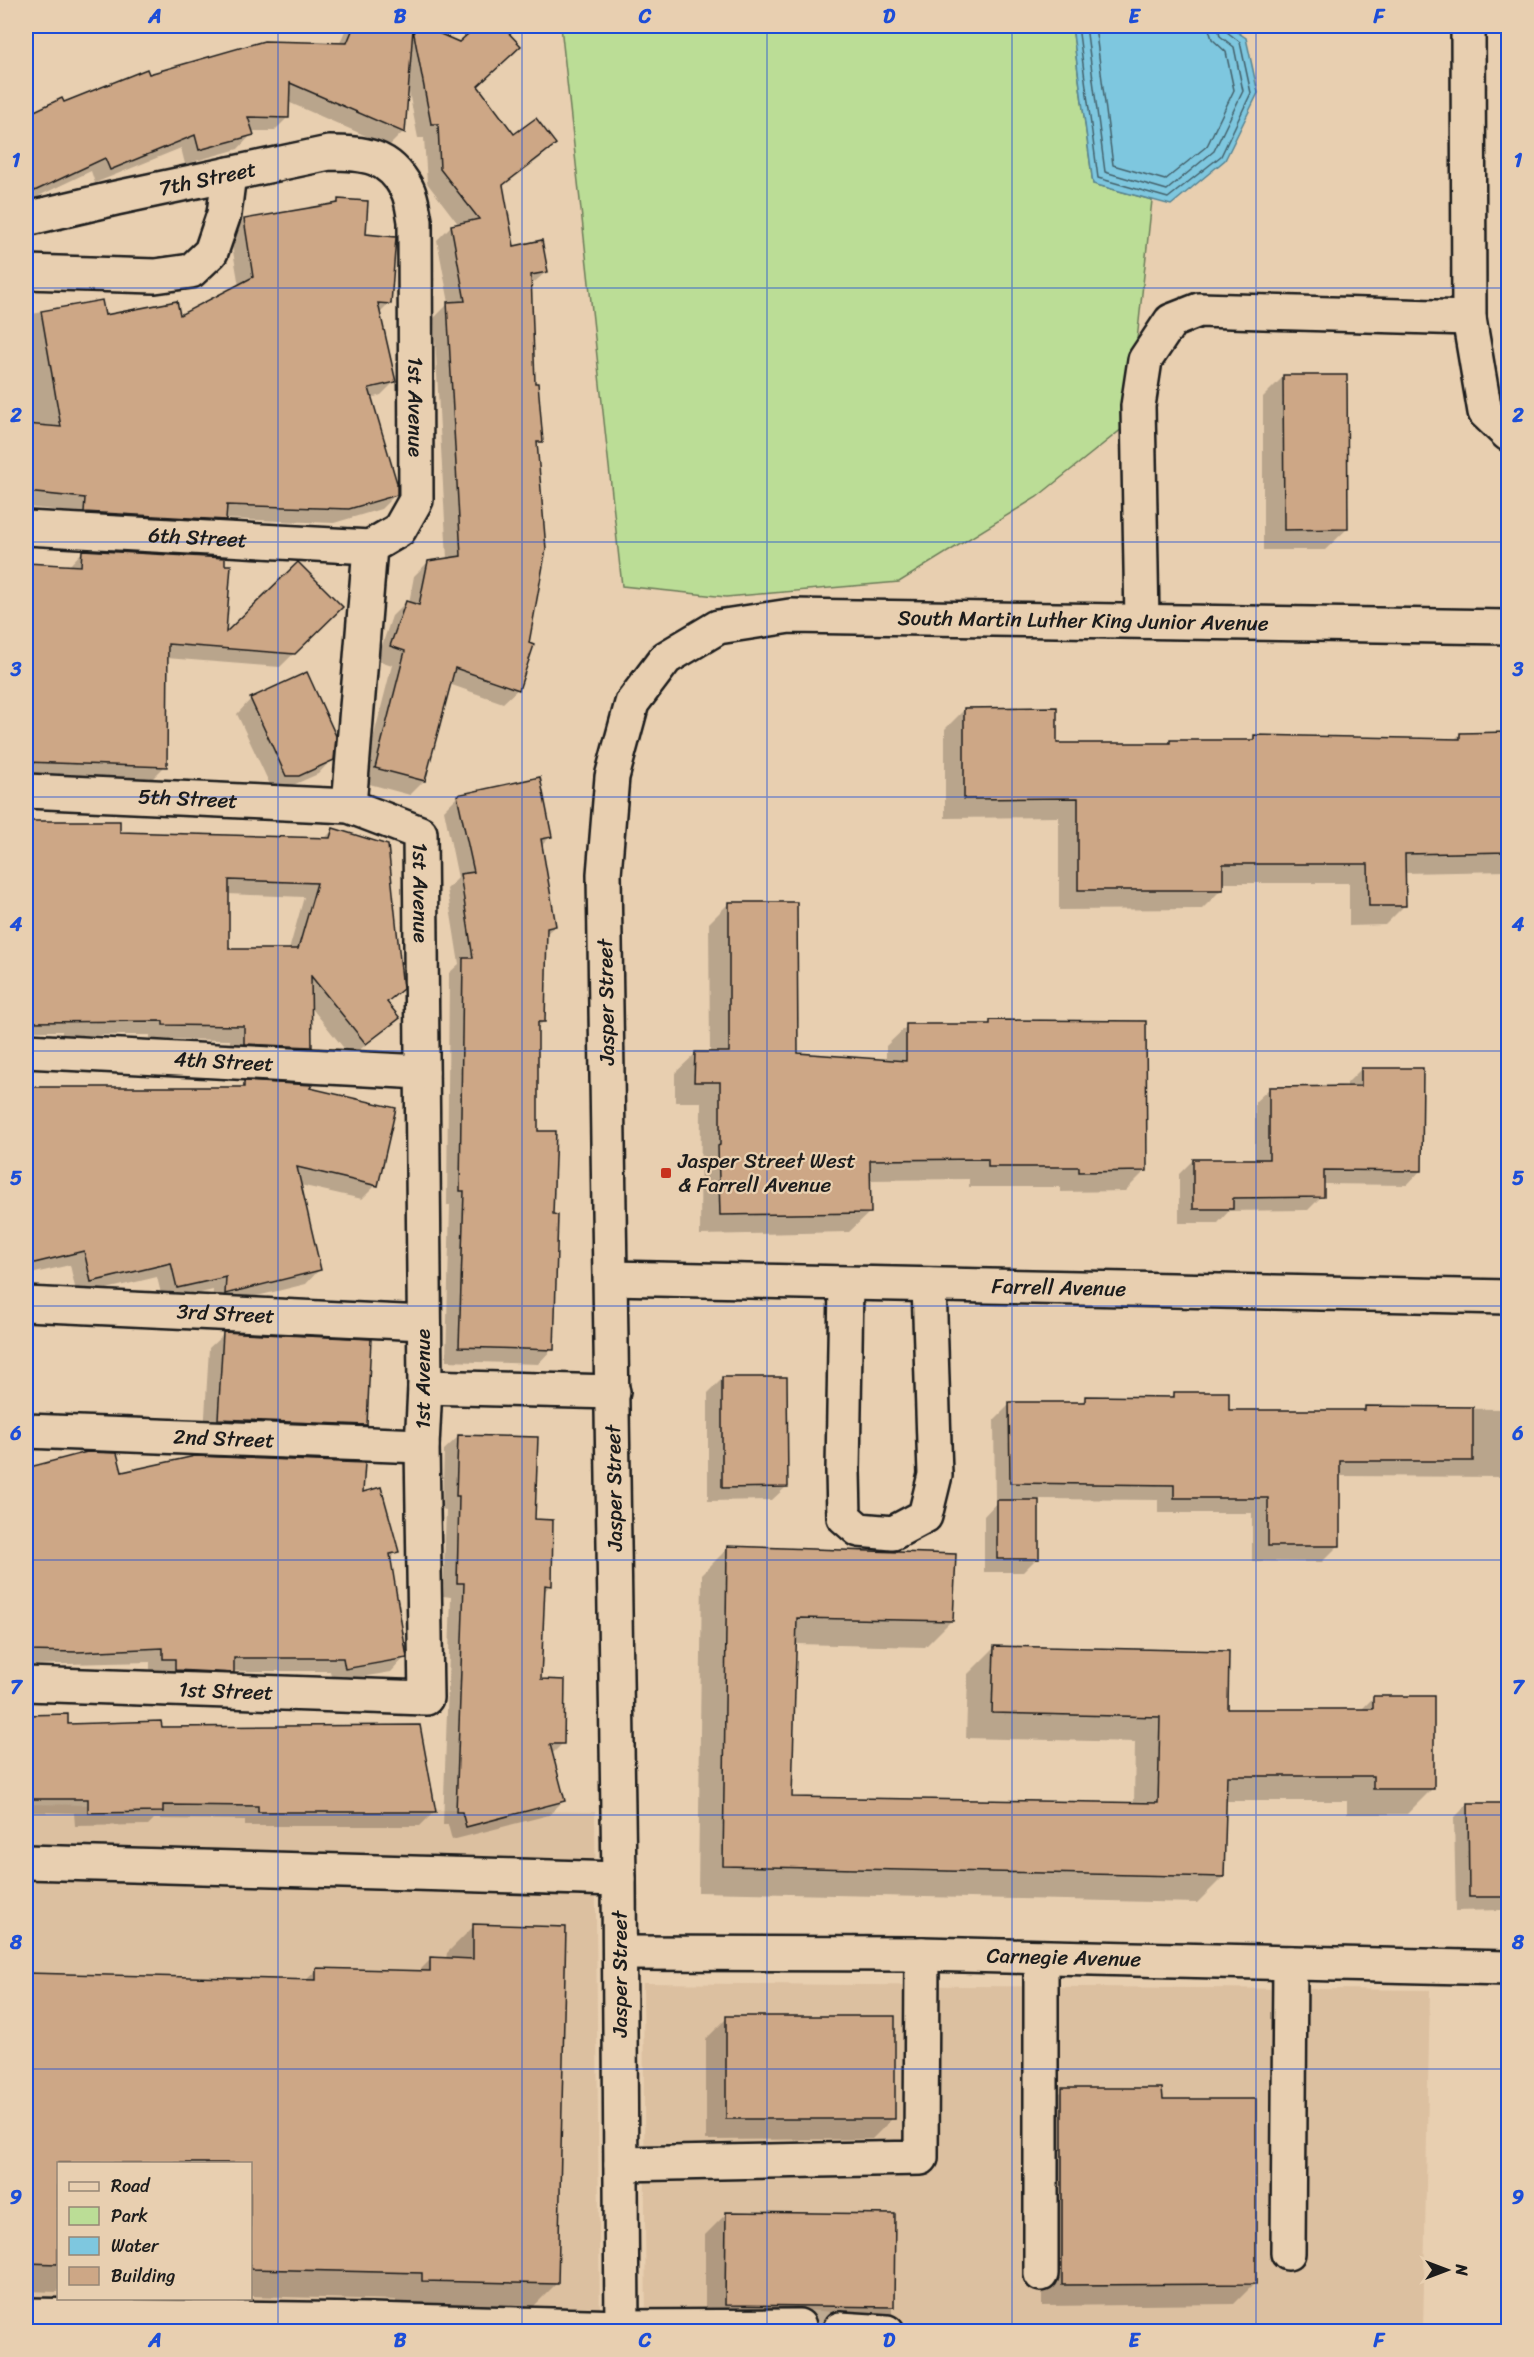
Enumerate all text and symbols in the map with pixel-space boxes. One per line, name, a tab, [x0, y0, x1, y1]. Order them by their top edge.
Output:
text: A	[147, 0, 162, 34]
text: B	[394, 0, 407, 34]
text: C	[638, 0, 652, 34]
text: D	[883, 0, 896, 34]
text: E	[1128, 0, 1141, 34]
text: F	[1373, 0, 1386, 34]
text: 1	[12, 143, 21, 178]
text: 1	[1514, 143, 1523, 178]
street label: 7th Street	[155, 150, 260, 207]
street label: 1st Avenue	[396, 357, 435, 457]
text: 2	[9, 398, 22, 433]
text: 2	[1511, 398, 1524, 433]
street label: 6th Street	[147, 516, 248, 559]
street label: South Martin Luther King Junior Avenue	[897, 599, 1269, 642]
text: 3	[10, 652, 22, 687]
text: 3	[1512, 652, 1524, 687]
street label: 5th Street	[137, 777, 238, 820]
street label: 1st Avenue	[401, 842, 440, 943]
text: 4	[9, 907, 23, 942]
text: 4	[1511, 907, 1525, 942]
street label: Jasper Street	[586, 937, 626, 1067]
street label: 4th Street	[173, 1040, 275, 1083]
place label: Jasper Street West & Farrell Avenue	[677, 1142, 856, 1204]
text: 5	[10, 1161, 22, 1196]
text: 5	[1512, 1161, 1524, 1196]
marker: Jasper Street West & Farrell Avenue	[659, 1166, 673, 1180]
street label: Farrell Avenue	[991, 1267, 1127, 1308]
street label: 3rd Street	[176, 1292, 276, 1335]
street label: 1st Avenue	[404, 1329, 442, 1429]
text: 6	[9, 1416, 22, 1451]
text: 6	[1511, 1416, 1524, 1451]
street label: 2nd Street	[173, 1418, 275, 1459]
street label: Jasper Street	[594, 1423, 634, 1553]
text: 7	[10, 1670, 23, 1705]
street label: 1st Street	[178, 1670, 274, 1712]
text: 7	[1512, 1670, 1525, 1705]
street label: Jasper Street	[601, 1909, 639, 2038]
text: 8	[9, 1925, 23, 1960]
text: 8	[1511, 1925, 1525, 1960]
street label: Carnegie Avenue	[986, 1937, 1142, 1978]
legend	[57, 2162, 252, 2300]
text: Road	[111, 2170, 151, 2202]
text: 9	[10, 2180, 22, 2215]
text: 9	[1512, 2180, 1524, 2215]
text: Park	[111, 2200, 148, 2232]
text: Water	[111, 2230, 160, 2262]
north arrow	[1417, 2240, 1477, 2300]
text: Building	[111, 2260, 175, 2292]
text: N	[1447, 2263, 1476, 2276]
text: A	[147, 2323, 162, 2357]
text: B	[394, 2323, 407, 2357]
text: C	[638, 2323, 652, 2357]
text: D	[883, 2323, 896, 2357]
text: E	[1128, 2323, 1141, 2357]
text: F	[1373, 2323, 1386, 2357]

